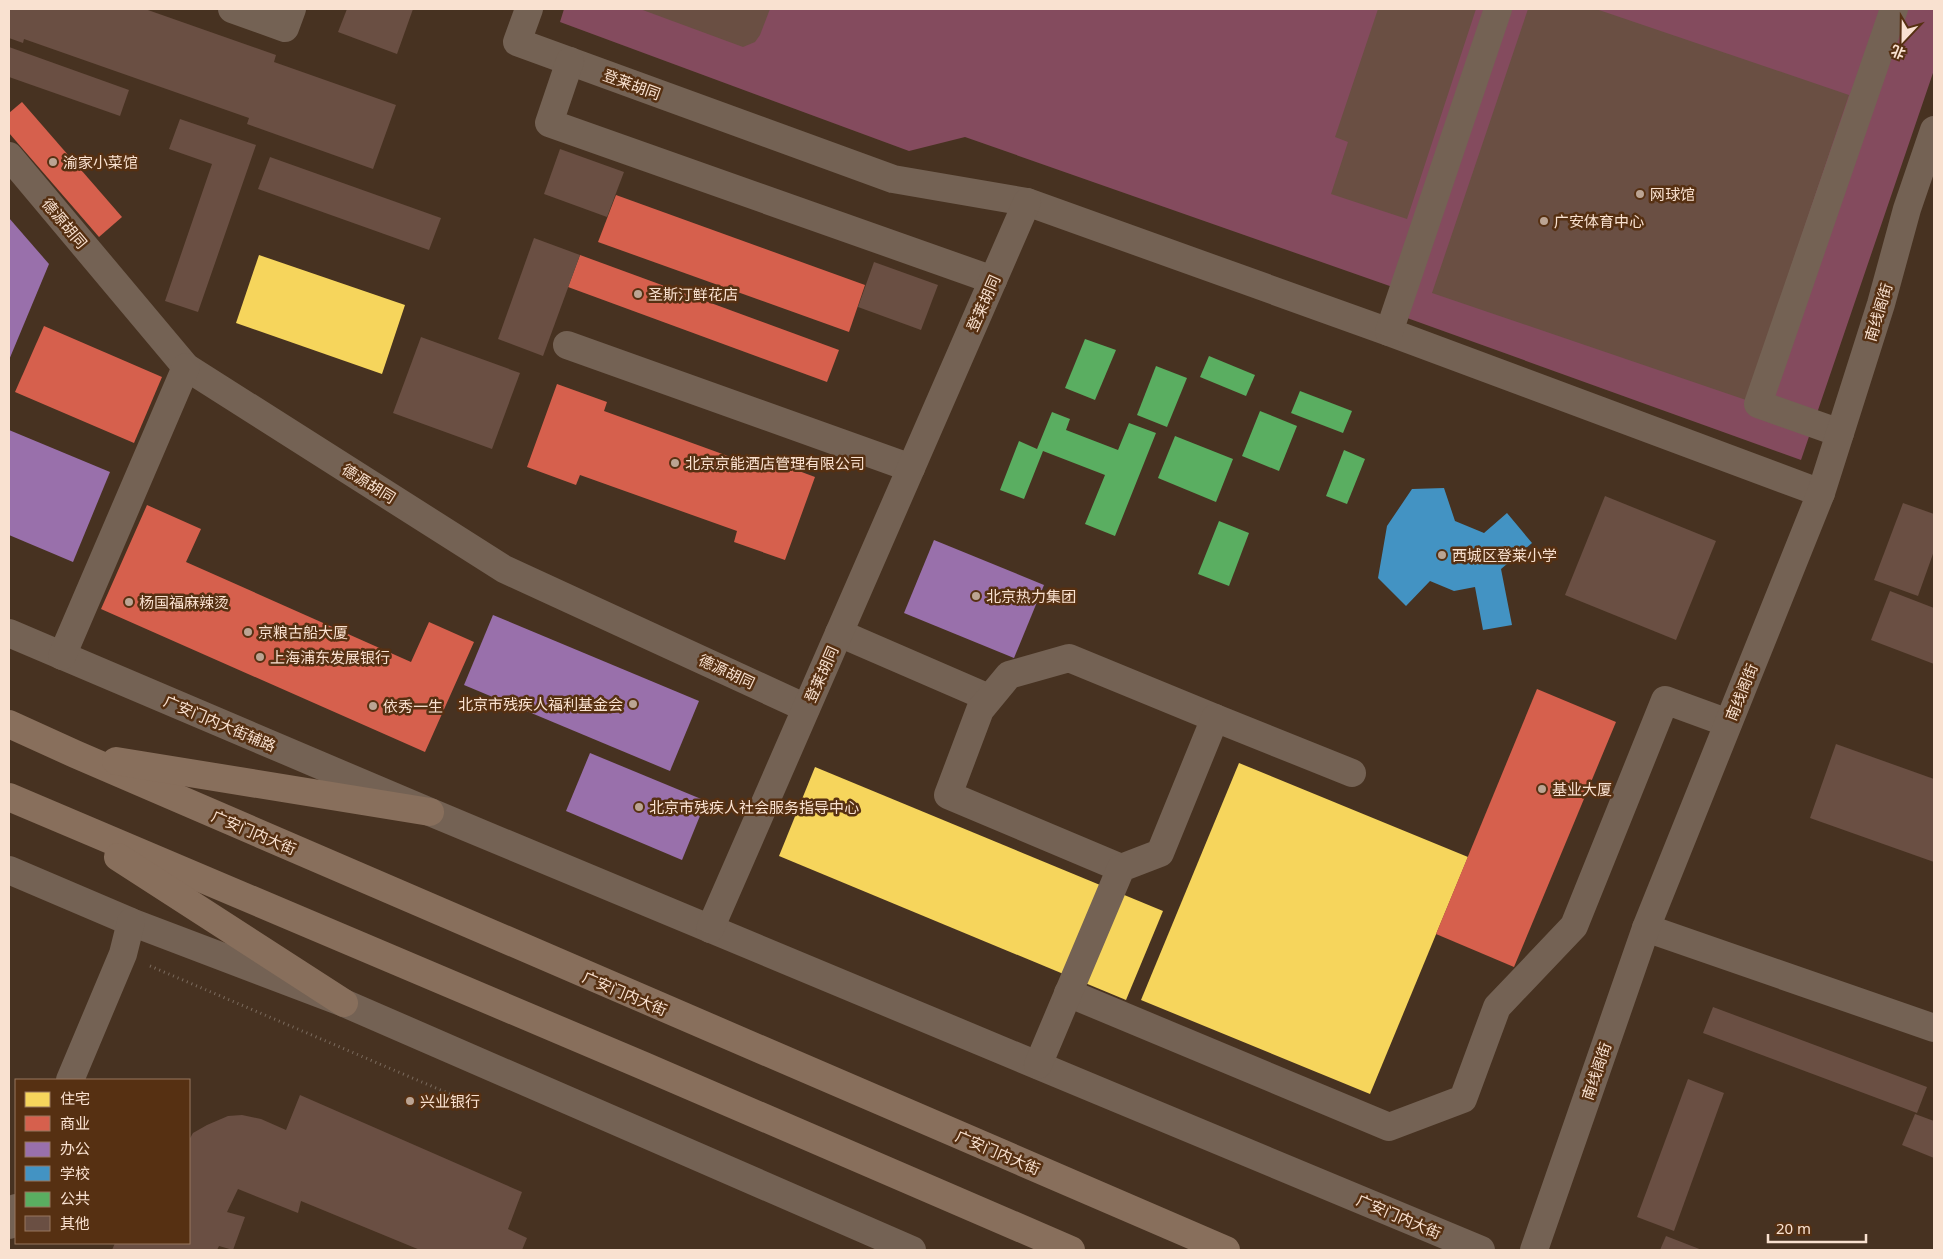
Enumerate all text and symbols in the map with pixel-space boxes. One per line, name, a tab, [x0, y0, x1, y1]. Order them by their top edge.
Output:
north arrow	[1878, 15, 1928, 65]
text: 北	[1888, 41, 1908, 64]
street label: 登莱胡同	[600, 64, 664, 104]
place label: 渝家小菜馆	[63, 152, 138, 172]
marker: 渝家小菜馆	[47, 156, 59, 168]
place label: 网球馆	[1650, 184, 1695, 204]
marker: 网球馆	[1634, 188, 1646, 200]
street label: 德源胡同	[38, 194, 92, 252]
place label: 广安体育中心	[1554, 211, 1644, 231]
marker: 广安体育中心	[1538, 215, 1550, 227]
street label: 登莱胡同	[962, 272, 1004, 334]
street label: 南线阁街	[1860, 280, 1896, 344]
place label: 圣斯汀鲜花店	[648, 284, 738, 304]
marker: 圣斯汀鲜花店	[632, 288, 644, 300]
place label: 北京京能酒店管理有限公司	[685, 453, 865, 473]
marker: 北京京能酒店管理有限公司	[669, 457, 681, 469]
street label: 德源胡同	[338, 459, 400, 507]
place label: 西城区登莱小学	[1452, 545, 1557, 565]
marker: 西城区登莱小学	[1436, 549, 1448, 561]
place label: 北京热力集团	[986, 586, 1076, 606]
marker: 北京热力集团	[970, 590, 982, 602]
place label: 杨国福麻辣烫	[139, 592, 229, 612]
marker: 杨国福麻辣烫	[123, 596, 135, 608]
place label: 京粮古船大厦	[258, 622, 348, 642]
marker: 京粮古船大厦	[242, 626, 254, 638]
street label: 登莱胡同	[800, 643, 842, 705]
place label: 上海浦东发展银行	[270, 647, 390, 667]
street label: 德源胡同	[696, 649, 758, 693]
marker: 上海浦东发展银行	[254, 651, 266, 663]
street label: 南线阁街	[1720, 660, 1762, 724]
street label: 广安门内大街辅路	[161, 690, 279, 756]
place label: 北京市残疾人福利基金会	[458, 694, 623, 714]
place label: 依秀一生	[383, 696, 443, 716]
marker: 北京市残疾人福利基金会	[627, 698, 639, 710]
marker: 依秀一生	[367, 700, 379, 712]
place label: 基业大厦	[1552, 779, 1612, 799]
marker: 基业大厦	[1536, 783, 1548, 795]
place label: 北京市残疾人社会服务指导中心	[649, 797, 859, 817]
marker: 北京市残疾人社会服务指导中心	[633, 801, 645, 813]
street label: 广安门内大街	[209, 805, 299, 859]
street label: 广安门内大街	[580, 966, 670, 1020]
street label: 南线阁街	[1577, 1039, 1615, 1103]
legend	[15, 1079, 190, 1244]
text: 住宅	[60, 1088, 90, 1108]
place label: 兴业银行	[420, 1091, 480, 1111]
marker: 兴业银行	[404, 1095, 416, 1107]
text: 商业	[60, 1113, 90, 1133]
street label: 广安门内大街	[953, 1125, 1043, 1179]
text: 办公	[60, 1138, 90, 1158]
text: 学校	[60, 1163, 90, 1183]
text: 公共	[60, 1188, 90, 1208]
street label: 广安门内大街	[1354, 1189, 1444, 1243]
scale bar	[1768, 1212, 1866, 1244]
text: 其他	[60, 1213, 90, 1233]
text: 20 m	[1776, 1218, 1811, 1238]

